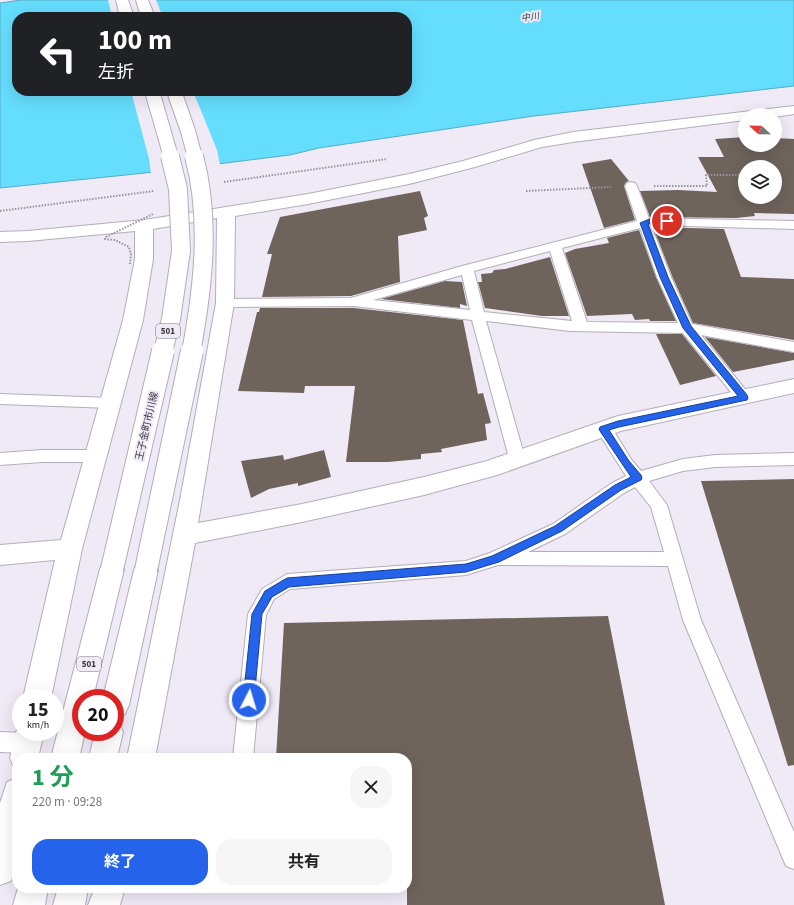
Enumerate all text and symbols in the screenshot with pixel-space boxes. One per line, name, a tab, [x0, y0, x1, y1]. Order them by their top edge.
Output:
water label: 中川	[520, 10, 541, 25]
text: 100 m	[98, 20, 172, 60]
icon: left	[32, 28, 84, 80]
text: 左折	[98, 60, 134, 85]
north arrow	[738, 108, 782, 152]
map controls	[738, 108, 782, 204]
button: layers	[738, 160, 782, 204]
pin	[650, 204, 684, 238]
icon: arrive	[656, 210, 678, 232]
road number: 501	[156, 324, 180, 338]
street label: 王子金町市川線	[132, 391, 162, 462]
road number: 501	[77, 657, 101, 671]
position arrow	[228, 679, 270, 721]
speed limit sign: 20	[72, 689, 124, 741]
text: 15	[27, 696, 49, 724]
text: km/h	[27, 718, 49, 732]
text: 1 分	[32, 760, 73, 795]
button: close	[350, 766, 392, 808]
text: 220 m · 09:28	[32, 793, 102, 811]
button: 終了	[32, 839, 208, 885]
button: 共有	[216, 839, 392, 885]

